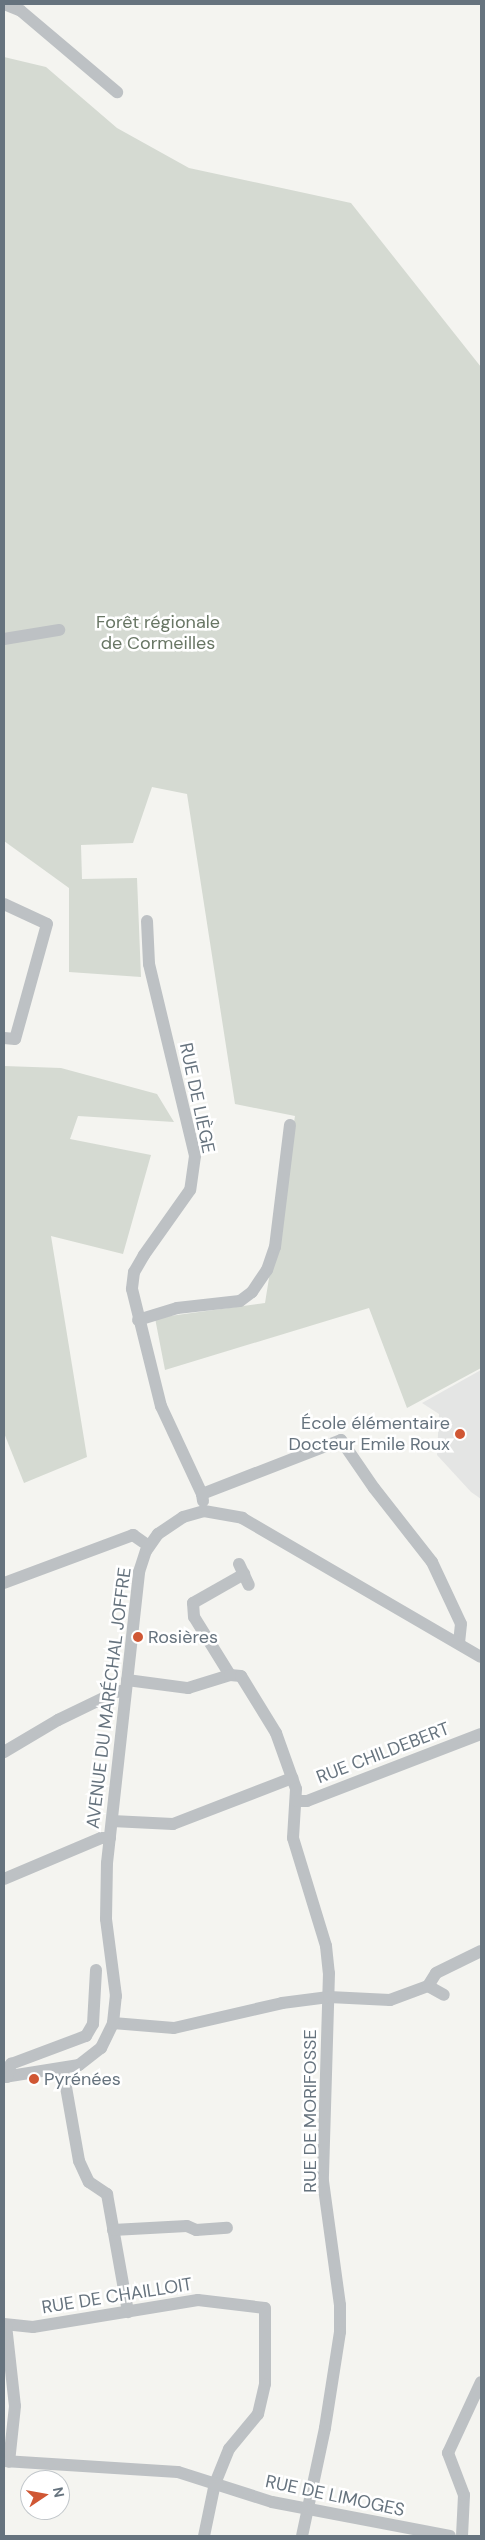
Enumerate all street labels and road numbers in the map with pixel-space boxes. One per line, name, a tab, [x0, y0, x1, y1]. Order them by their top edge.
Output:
street label: RUE DE LIÈGE	[175, 1041, 219, 1155]
street label: AVENUE DU MARÉCHAL JOFFRE	[82, 1566, 136, 1830]
street label: RUE CHILDEBERT	[313, 1718, 453, 1788]
street label: RUE DE MORIFOSSE	[299, 2029, 321, 2193]
street label: RUE DE CHAILLOIT	[40, 2273, 194, 2319]
street label: RUE DE LIMOGES	[263, 2471, 407, 2521]

